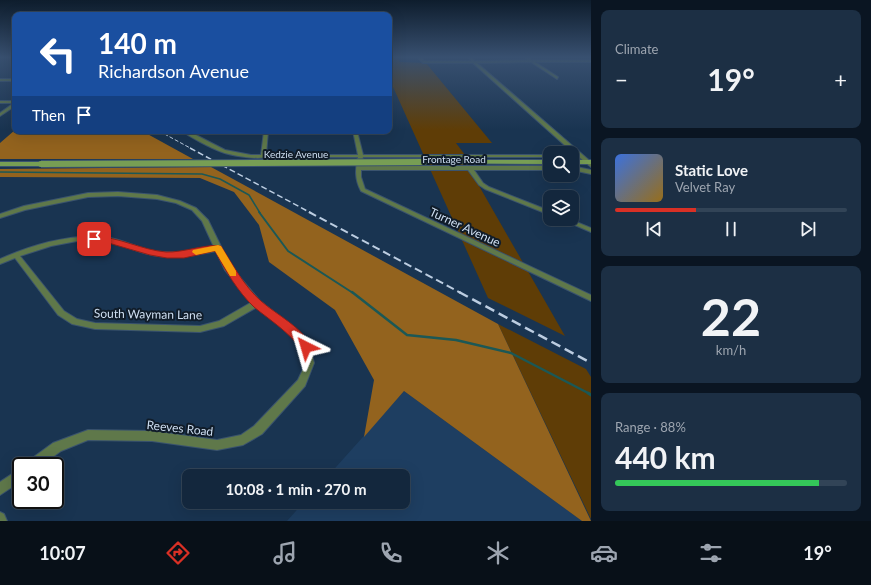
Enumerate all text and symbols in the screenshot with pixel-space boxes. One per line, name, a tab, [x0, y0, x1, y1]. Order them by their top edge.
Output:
text: 140 m	[98, 26, 177, 60]
icon: left	[32, 28, 84, 80]
text: Climate	[615, 41, 658, 57]
text: Richardson Avenue	[98, 60, 249, 82]
text: 19°	[707, 61, 755, 97]
text: −	[615, 66, 628, 93]
text: +	[834, 66, 847, 93]
icon: arrive	[73, 104, 95, 126]
text: Then	[32, 106, 65, 124]
map controls	[543, 146, 579, 226]
button: search	[543, 146, 579, 182]
street label: Kedzie Avenue	[264, 148, 328, 160]
street label: Frontage Road	[422, 153, 486, 165]
text: Static Love	[675, 161, 748, 179]
text: Velvet Ray	[675, 179, 735, 195]
button: layers	[543, 190, 579, 226]
street label: Turner Avenue	[427, 204, 503, 250]
icon: previous	[643, 218, 665, 240]
icon: pause	[720, 218, 742, 240]
icon: next	[797, 218, 819, 240]
pin	[77, 222, 111, 256]
icon: arrive	[83, 228, 105, 250]
text: 22	[701, 285, 761, 347]
street label: South Wayman Lane	[94, 306, 202, 322]
position arrow	[285, 326, 327, 368]
text: km/h	[716, 342, 746, 358]
street label: Reeves Road	[146, 417, 214, 439]
text: Range · 88%	[615, 419, 686, 435]
text: 440 km	[615, 439, 716, 475]
speed limit sign: 30	[12, 457, 64, 509]
text: 10:08 · 1 min · 270 m	[226, 480, 366, 498]
icon: directions	[164, 539, 192, 567]
icon: music	[271, 539, 299, 567]
icon: phone	[377, 539, 405, 567]
icon: climate	[484, 539, 512, 567]
icon: car	[590, 539, 618, 567]
icon: filters	[697, 539, 725, 567]
text: 10:07	[39, 542, 86, 564]
text: 19°	[803, 542, 832, 564]

